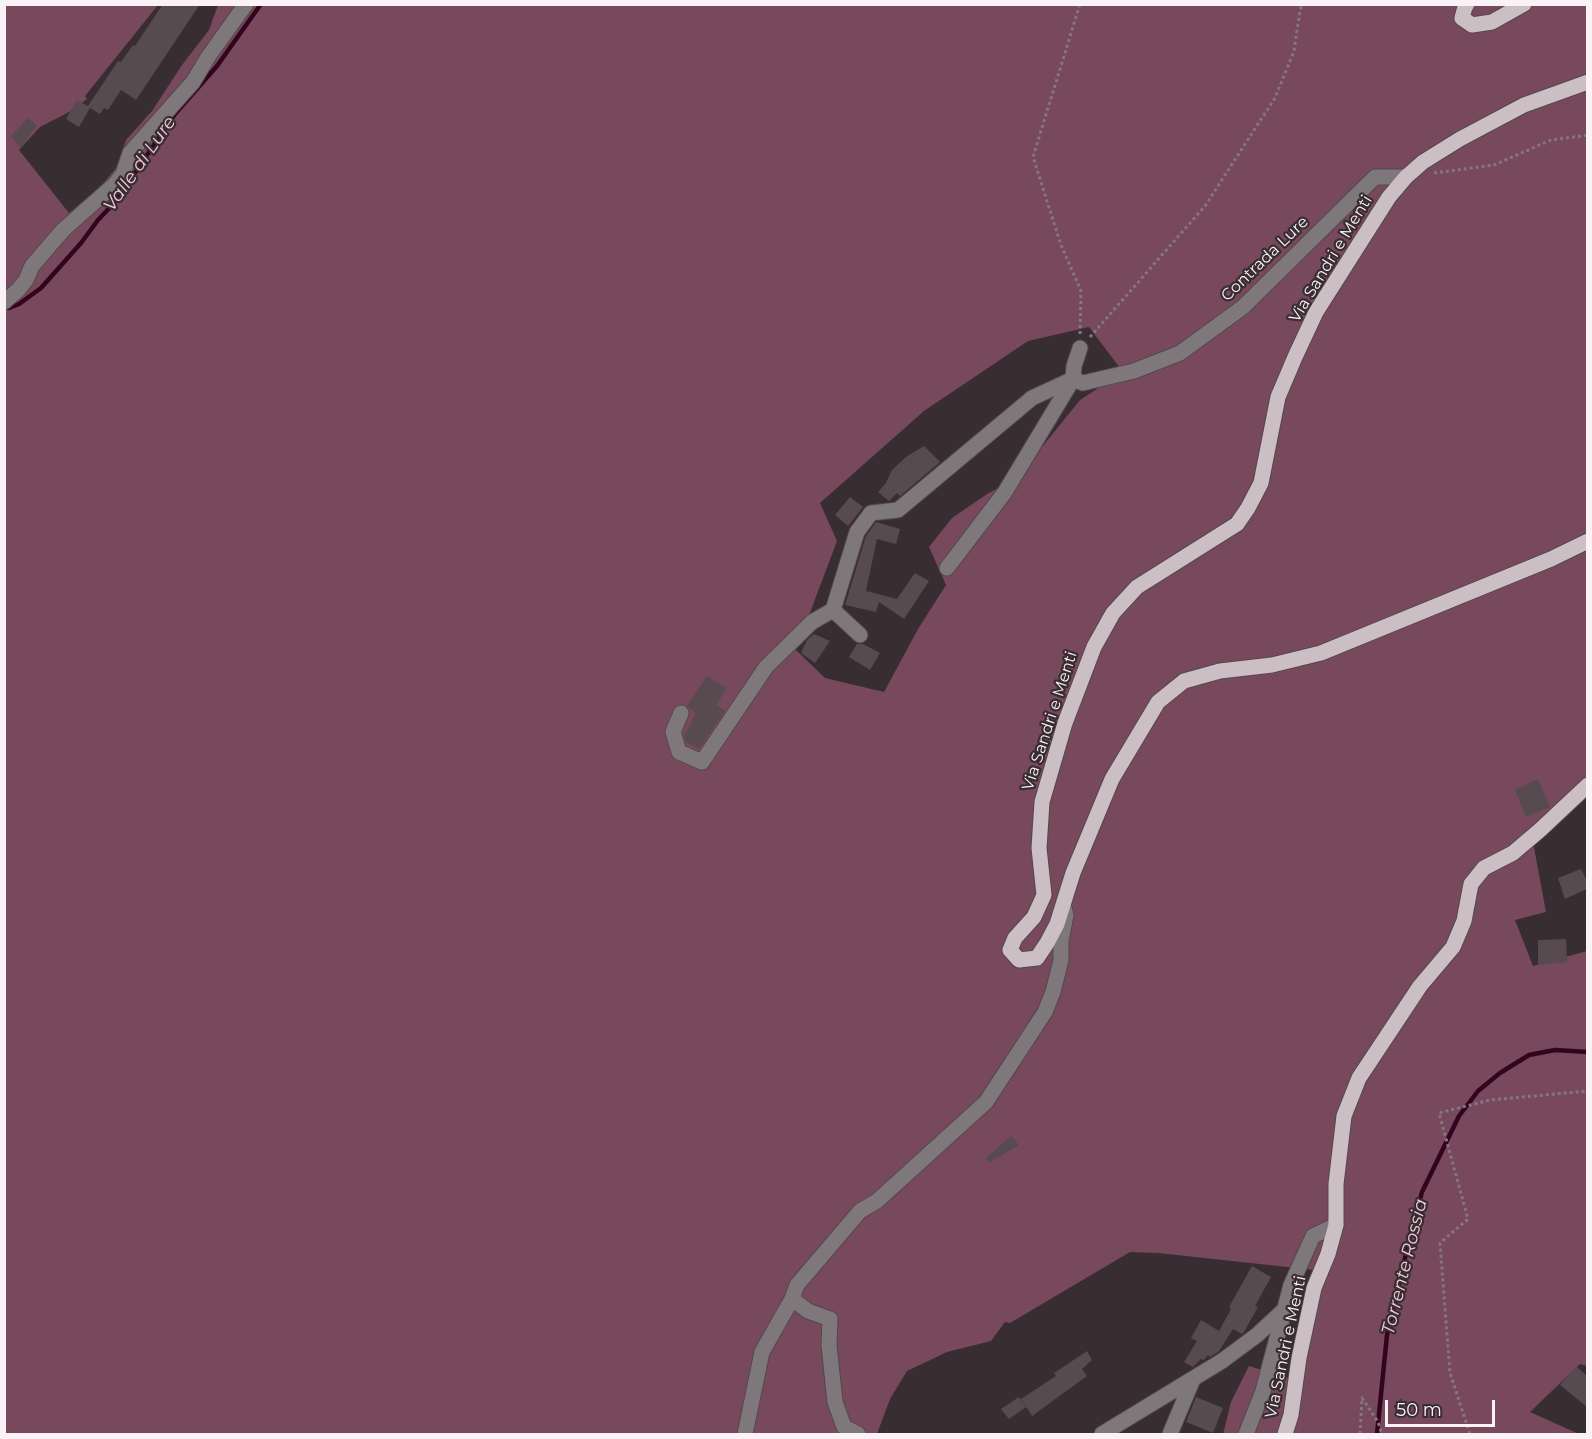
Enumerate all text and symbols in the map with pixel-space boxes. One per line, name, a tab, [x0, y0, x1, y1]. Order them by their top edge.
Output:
water label: Valle di Lure	[99, 112, 181, 216]
street label: Via Sandri e Menti	[1285, 192, 1377, 326]
street label: Contrada Lure	[1217, 213, 1313, 305]
street label: Via Sandri e Menti	[1018, 649, 1082, 793]
water label: Torrente Rossia	[1378, 1197, 1432, 1337]
street label: Via Sandri e Menti	[1262, 1274, 1310, 1420]
scale bar	[1388, 1388, 1498, 1426]
text: 50 m	[1396, 1399, 1442, 1421]

